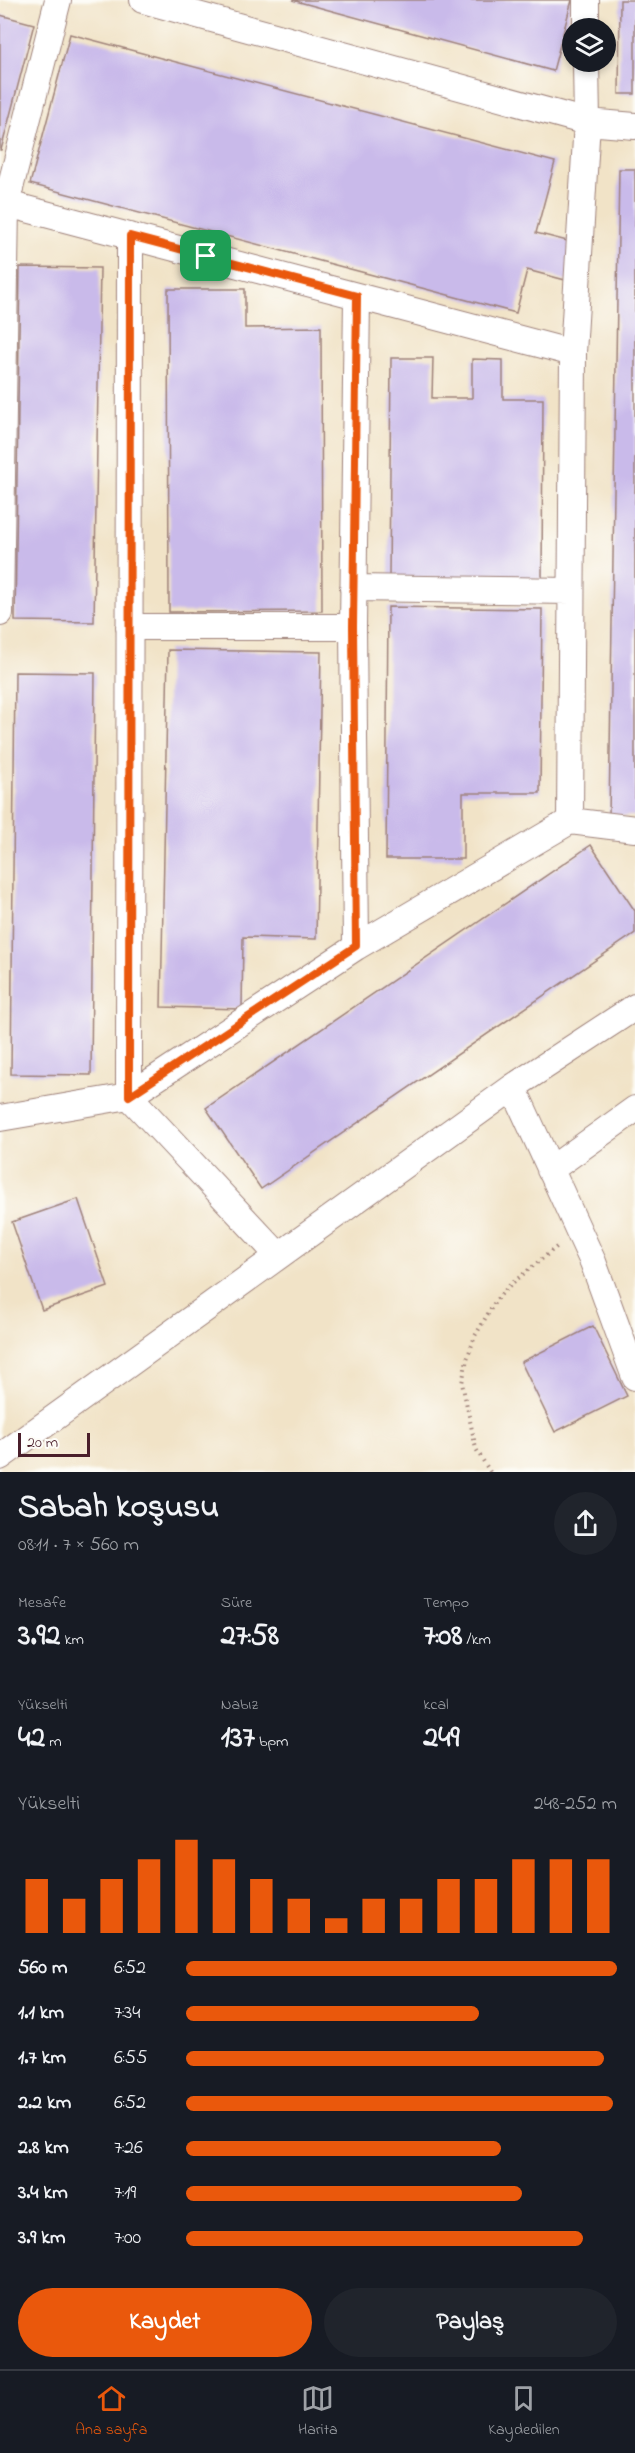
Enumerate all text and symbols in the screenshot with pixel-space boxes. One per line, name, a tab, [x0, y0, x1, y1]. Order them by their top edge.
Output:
map controls	[562, 18, 616, 72]
button: layers	[562, 18, 616, 72]
pin	[180, 230, 231, 281]
icon: arrive	[189, 239, 222, 272]
scale bar	[18, 1430, 90, 1458]
text: 20 m	[27, 1431, 58, 1455]
text: Sabah koşusu	[18, 1484, 219, 1532]
button: share	[554, 1492, 617, 1555]
text: 08:11 · 7 × 560 m	[18, 1531, 139, 1560]
text: Mesafe	[18, 1591, 66, 1615]
text: Süre	[221, 1591, 252, 1615]
text: Tempo	[423, 1591, 469, 1615]
text: 3.92	[18, 1615, 60, 1659]
text: 27:58	[221, 1615, 279, 1659]
text: 7:08	[423, 1615, 462, 1659]
text: km	[60, 1628, 84, 1652]
text: /km	[462, 1628, 491, 1652]
text: Yükselti	[18, 1693, 68, 1717]
text: Nabız	[221, 1693, 258, 1717]
text: kcal	[423, 1693, 449, 1717]
text: 42	[18, 1717, 45, 1761]
text: 137	[221, 1717, 255, 1761]
text: 249	[423, 1717, 460, 1761]
text: m	[45, 1730, 62, 1754]
text: bpm	[255, 1730, 289, 1754]
text: Yükselti	[18, 1790, 80, 1819]
text: 248–252 m	[534, 1790, 617, 1819]
text: 560 m	[18, 1954, 67, 1983]
text: 6:52	[114, 1954, 146, 1983]
text: 1.1 km	[18, 1999, 64, 2028]
text: 7:34	[114, 1999, 140, 2028]
text: 1.7 km	[18, 2044, 66, 2073]
text: 6:55	[114, 2044, 147, 2073]
text: 2.2 km	[18, 2089, 71, 2118]
text: 6:52	[114, 2089, 146, 2118]
text: 2.8 km	[18, 2134, 69, 2163]
text: 7:26	[114, 2134, 143, 2163]
text: 3.4 km	[18, 2179, 68, 2208]
text: 7:19	[114, 2179, 136, 2208]
text: 3.9 km	[18, 2224, 66, 2253]
text: 7:00	[114, 2224, 141, 2253]
button: Kaydet	[18, 2288, 312, 2357]
button: Paylaş	[324, 2288, 617, 2357]
tab: Ana sayfa	[75, 2382, 147, 2442]
tab: Harita	[298, 2382, 338, 2442]
tab: Kaydedilen	[488, 2382, 560, 2442]

